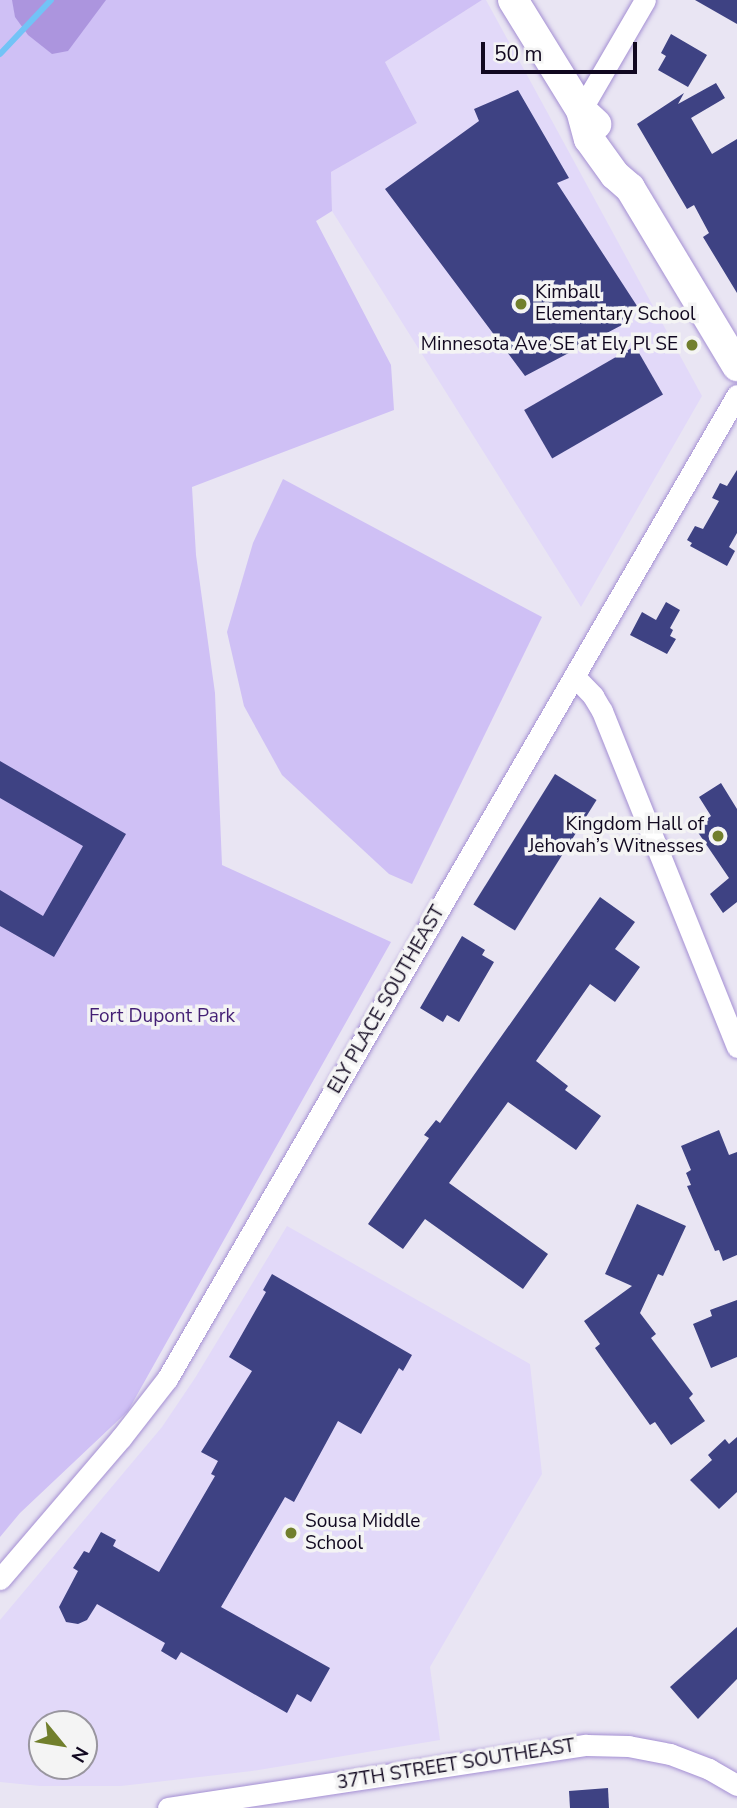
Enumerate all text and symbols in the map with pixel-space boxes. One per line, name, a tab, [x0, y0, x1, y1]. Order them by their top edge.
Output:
scale bar	[485, 28, 641, 72]
text: 50 m	[494, 40, 543, 68]
place label: Kimball Elementary School	[535, 282, 696, 326]
marker: Kimball Elementary School	[513, 296, 529, 312]
place label: Minnesota Ave SE at Ely Pl SE	[421, 334, 678, 356]
marker: Minnesota Ave SE at Ely Pl SE	[684, 337, 700, 353]
place label: Kingdom Hall of Jehovah’s Witnesses	[528, 814, 704, 858]
marker: Kingdom Hall of Jehovah’s Witnesses	[710, 828, 726, 844]
street label: ELY PLACE SOUTHEAST	[324, 902, 450, 1098]
park label: Fort Dupont Park	[89, 1006, 235, 1028]
place label: Sousa Middle School	[305, 1511, 420, 1555]
marker: Sousa Middle School	[283, 1525, 299, 1541]
north arrow	[28, 1710, 98, 1780]
street label: 37TH STREET SOUTHEAST	[335, 1735, 577, 1795]
text: N	[65, 1742, 94, 1767]

